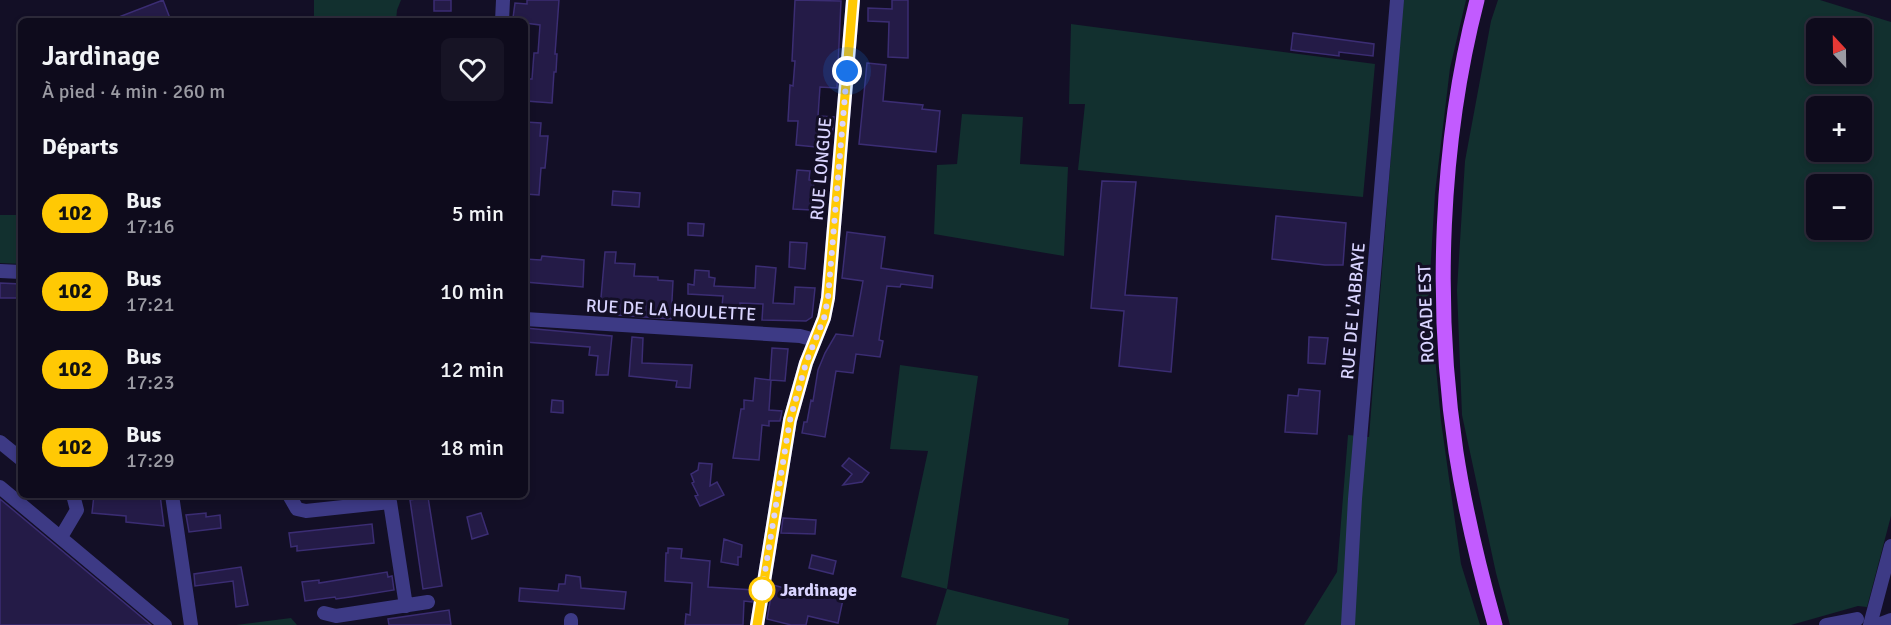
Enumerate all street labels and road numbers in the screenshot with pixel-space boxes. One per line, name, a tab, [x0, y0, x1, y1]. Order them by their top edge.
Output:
street label: RUE LONGUE	[806, 116, 836, 222]
street label: RUE DE L'ABBAYE	[1336, 242, 1370, 380]
street label: ROCADE EST	[1413, 264, 1439, 364]
street label: RUE DE LA HOULETTE	[585, 295, 757, 325]

